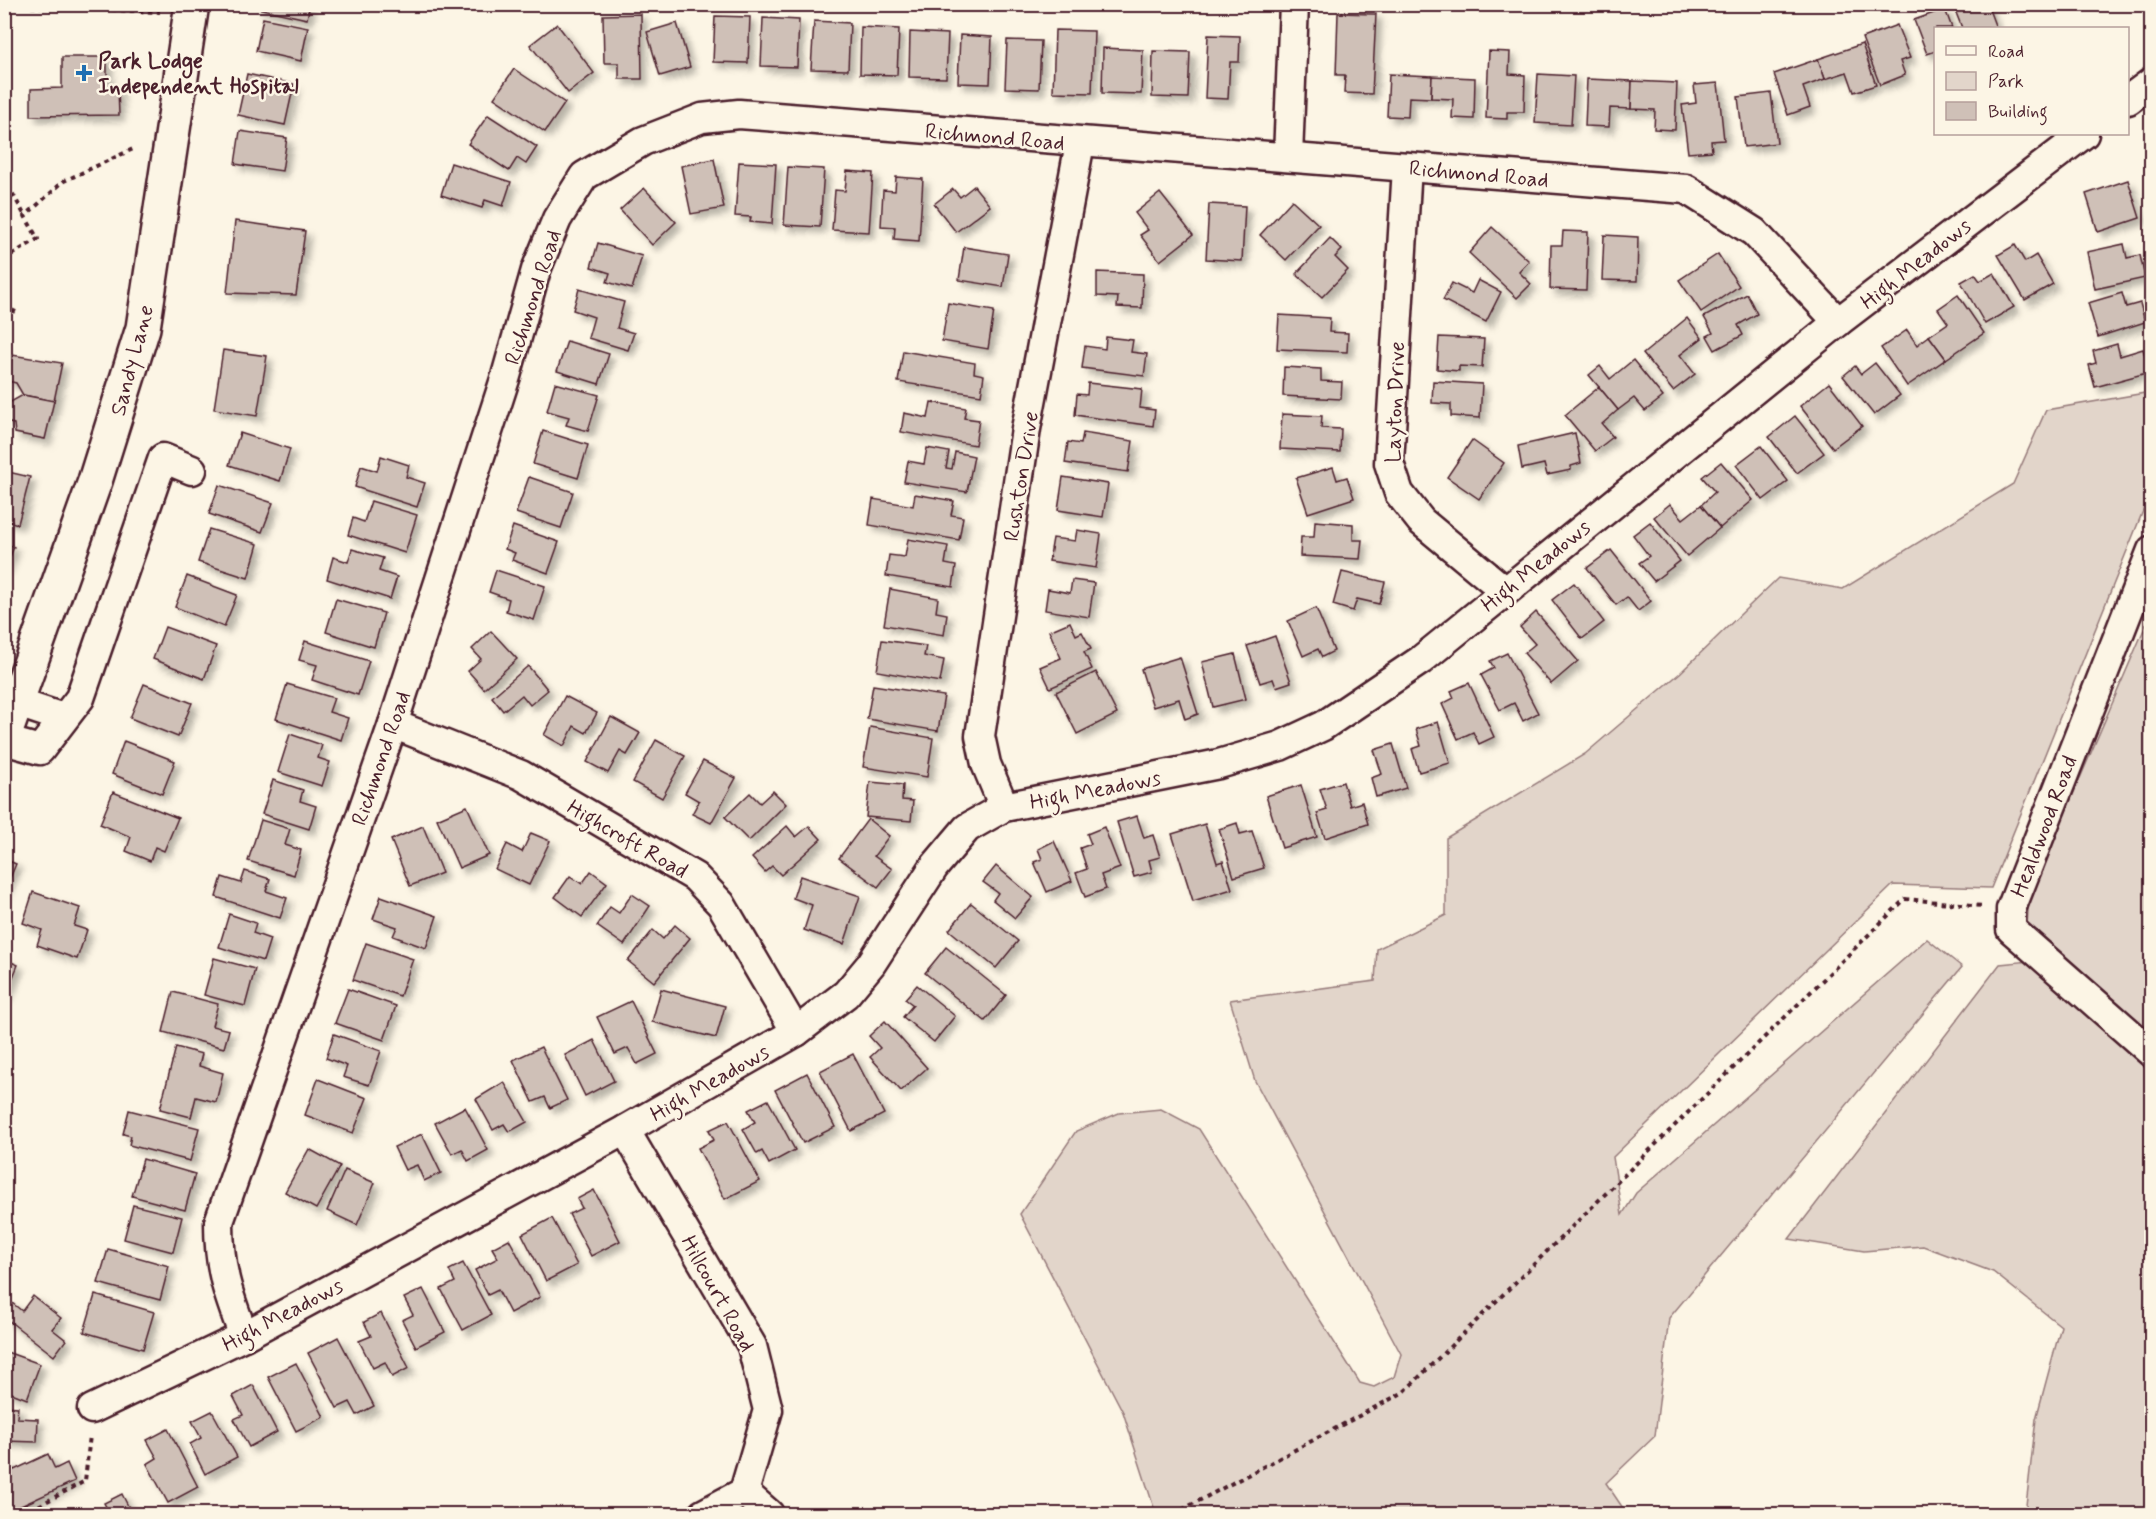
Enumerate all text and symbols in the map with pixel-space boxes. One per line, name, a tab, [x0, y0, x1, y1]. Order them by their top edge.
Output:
legend	[1934, 27, 2129, 135]
text: Road	[1988, 40, 2024, 64]
place label: Park Lodge Independent Hospital	[98, 48, 299, 101]
marker: Park Lodge Independent Hospital	[75, 64, 93, 82]
text: Park	[1988, 70, 2024, 94]
text: Building	[1988, 100, 2048, 126]
street label: Richmond Road	[924, 118, 1066, 158]
street label: Richmond Road	[1408, 155, 1550, 195]
street label: High Meadows	[1855, 212, 1979, 319]
street label: Richmond Road	[499, 227, 569, 369]
street label: Sandy Lane	[105, 302, 161, 419]
street label: Layton Drive	[1380, 341, 1412, 463]
street label: Rushton Drive	[998, 409, 1046, 543]
street label: High Meadows	[1476, 514, 1599, 622]
street label: Richmond Road	[346, 688, 418, 829]
street label: Healdwood Road	[2005, 752, 2085, 901]
street label: High Meadows	[1027, 764, 1164, 820]
street label: Highcroft Road	[560, 794, 692, 888]
street label: High Meadows	[645, 1038, 776, 1132]
street label: Hillcourt Road	[674, 1231, 761, 1357]
street label: High Meadows	[218, 1272, 350, 1362]

